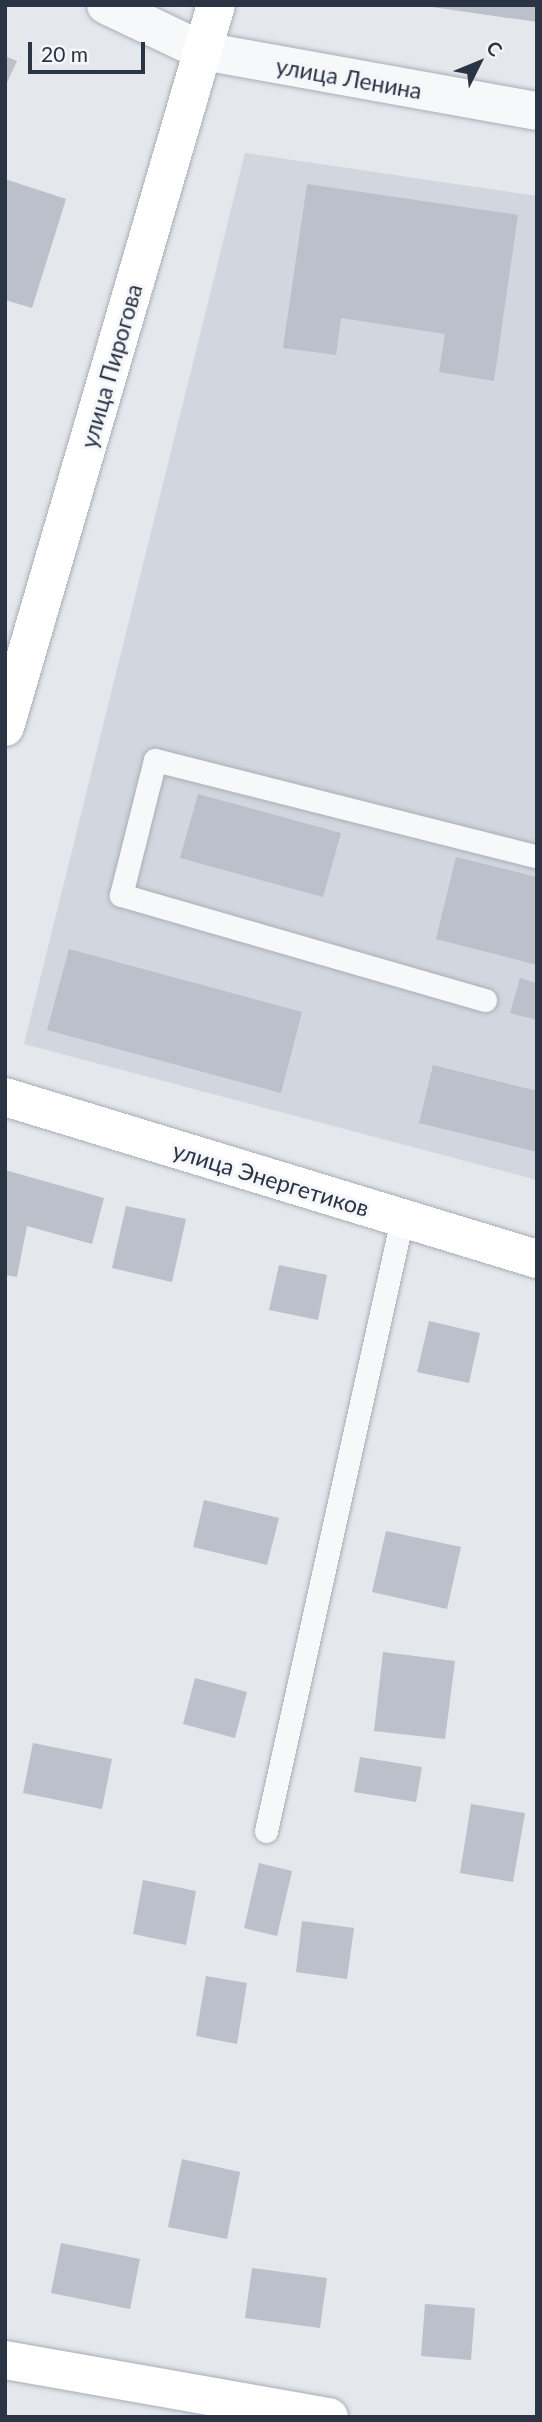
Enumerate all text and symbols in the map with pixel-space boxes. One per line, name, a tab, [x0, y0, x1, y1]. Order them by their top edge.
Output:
scale bar	[32, 28, 149, 72]
north arrow	[444, 28, 514, 98]
text: С	[482, 36, 507, 61]
text: 20 m	[41, 41, 88, 66]
street label: улица Ленина	[274, 52, 424, 104]
street label: улица Пирогова	[74, 281, 148, 451]
street label: улица Энергетиков	[170, 1136, 372, 1222]

